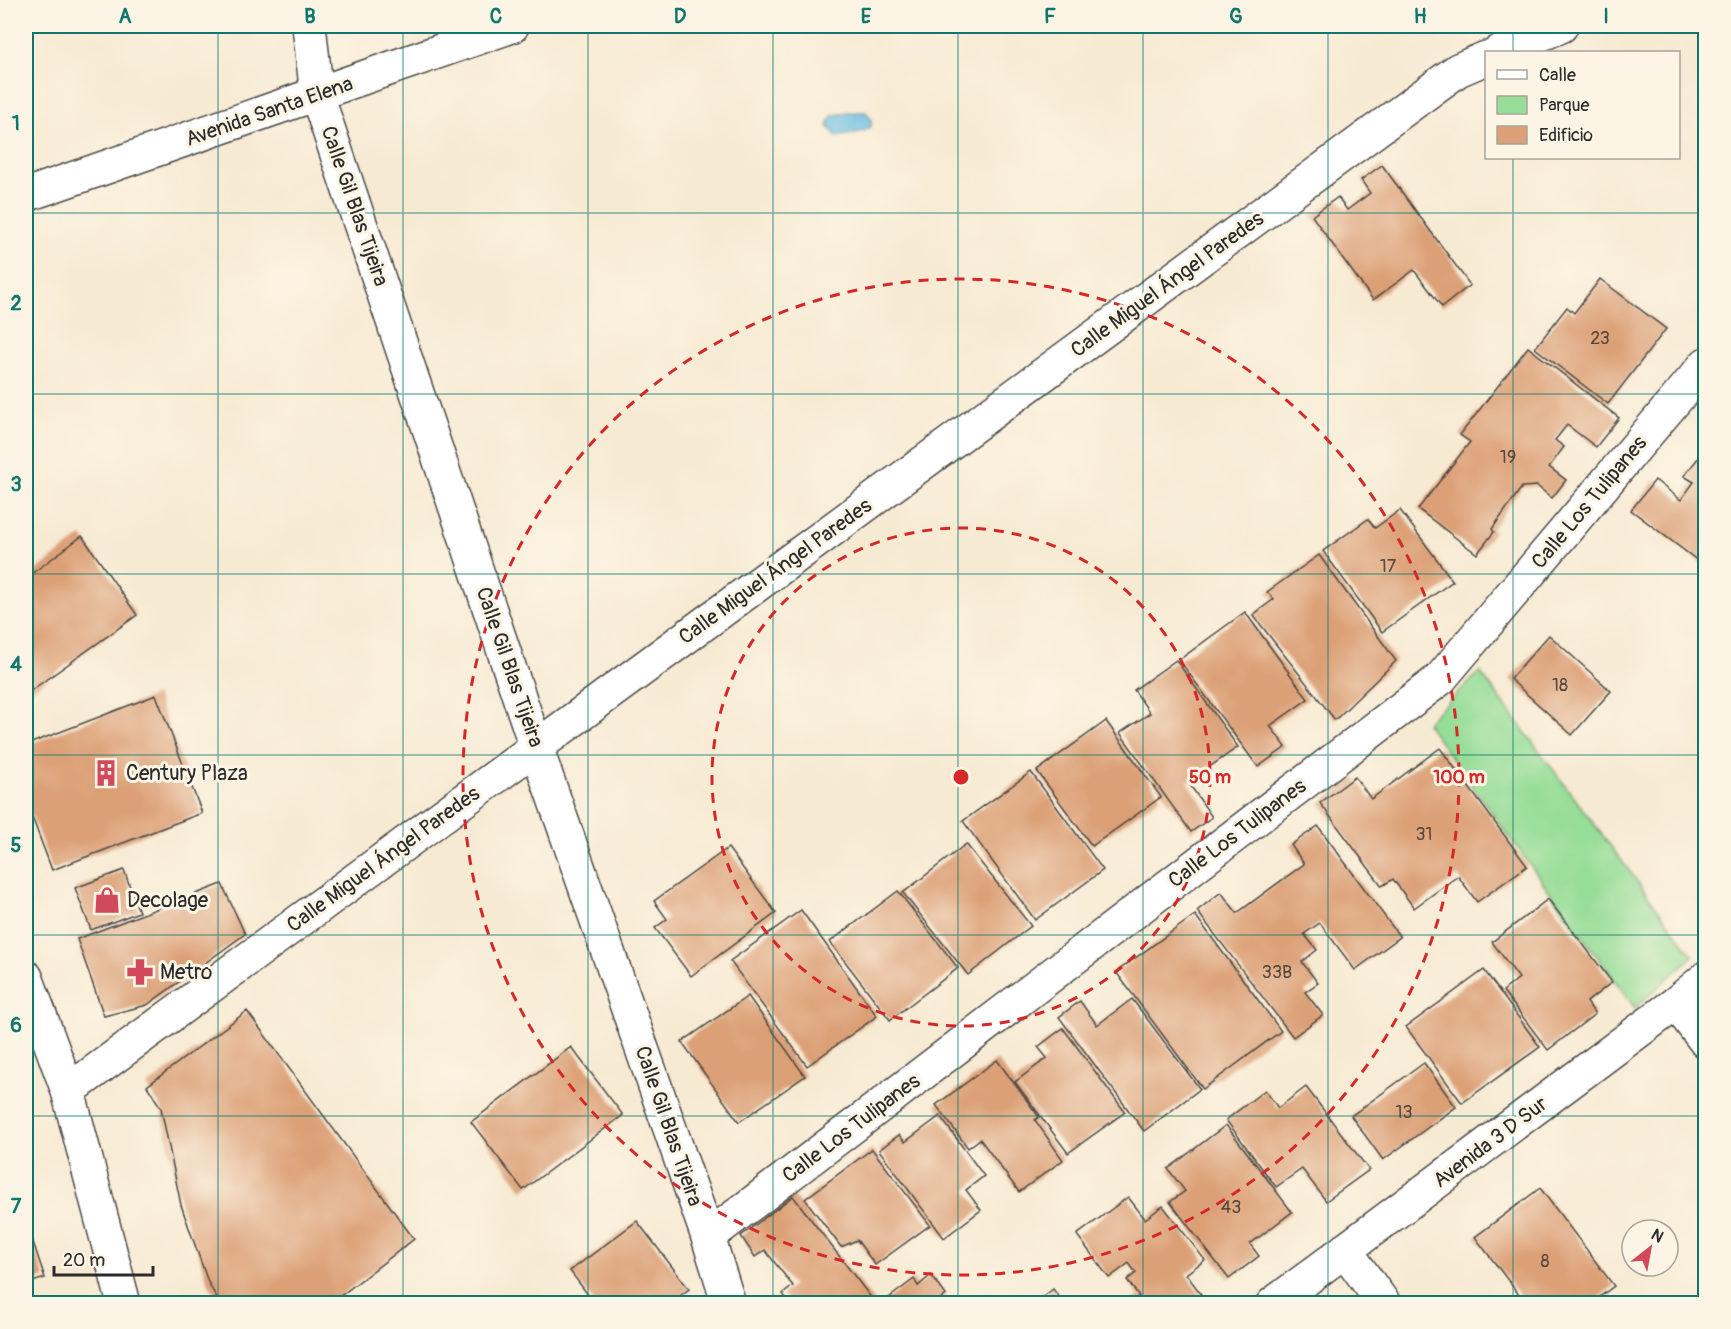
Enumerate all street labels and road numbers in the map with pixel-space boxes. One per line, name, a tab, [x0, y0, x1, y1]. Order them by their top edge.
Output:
street label: Avenida Santa Elena	[182, 70, 356, 153]
street label: Calle Gil Blas Tijeira	[315, 123, 395, 290]
street label: Calle Miguel Ángel Paredes	[1065, 205, 1270, 364]
street label: Calle Los Tulipanes	[1526, 430, 1653, 574]
street label: Calle Miguel Ángel Paredes	[673, 492, 878, 651]
street label: Calle Gil Blas Tijeira	[470, 584, 550, 751]
street label: Calle Los Tulipanes	[1163, 772, 1312, 894]
street label: Calle Miguel Ángel Paredes	[281, 780, 486, 939]
street label: Calle Gil Blas Tijeira	[629, 1043, 709, 1210]
street label: Calle Los Tulipanes	[777, 1067, 926, 1189]
street label: Avenida 3 D Sur	[1428, 1090, 1553, 1194]

